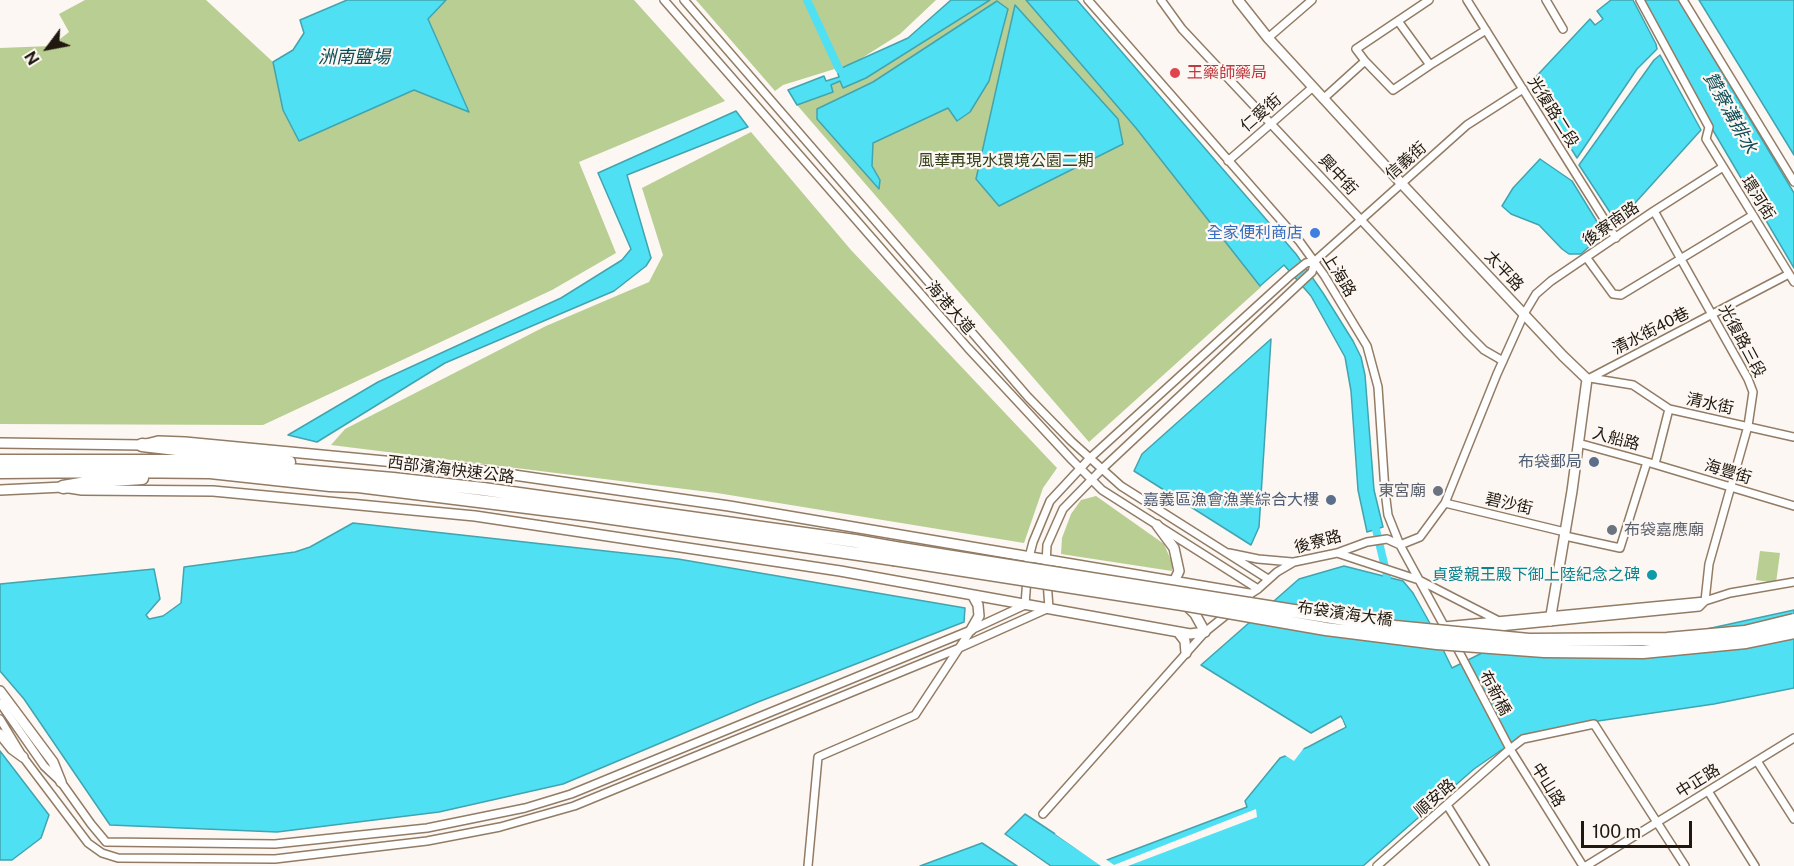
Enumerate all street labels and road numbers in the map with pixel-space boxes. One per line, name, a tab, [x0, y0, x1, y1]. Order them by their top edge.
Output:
street label: 光復路二段	[1524, 73, 1582, 151]
street label: 仁愛街	[1237, 90, 1285, 136]
street label: 信義街	[1382, 138, 1430, 184]
street label: 興中街	[1315, 151, 1361, 199]
street label: 環河街	[1737, 173, 1779, 223]
street label: 後寮南路	[1579, 198, 1643, 250]
street label: 太平路	[1481, 247, 1527, 295]
street label: 上海路	[1318, 250, 1360, 300]
street label: 海港大道	[922, 278, 978, 338]
street label: 光復路三段	[1715, 301, 1769, 381]
street label: 清水街40巷	[1609, 303, 1693, 359]
street label: 清水街	[1685, 390, 1735, 418]
street label: 入船路	[1590, 424, 1642, 454]
street label: 西部濱海快速公路	[386, 453, 516, 487]
street label: 海豐街	[1702, 456, 1754, 488]
street label: 碧沙街	[1483, 489, 1535, 519]
street label: 後寮路	[1292, 527, 1344, 557]
street label: 布袋濱海大橋	[1296, 598, 1394, 630]
street label: 布新橋	[1475, 667, 1515, 719]
street label: 中山路	[1527, 760, 1569, 810]
street label: 中正路	[1673, 760, 1723, 802]
street label: 順安路	[1411, 775, 1459, 821]

